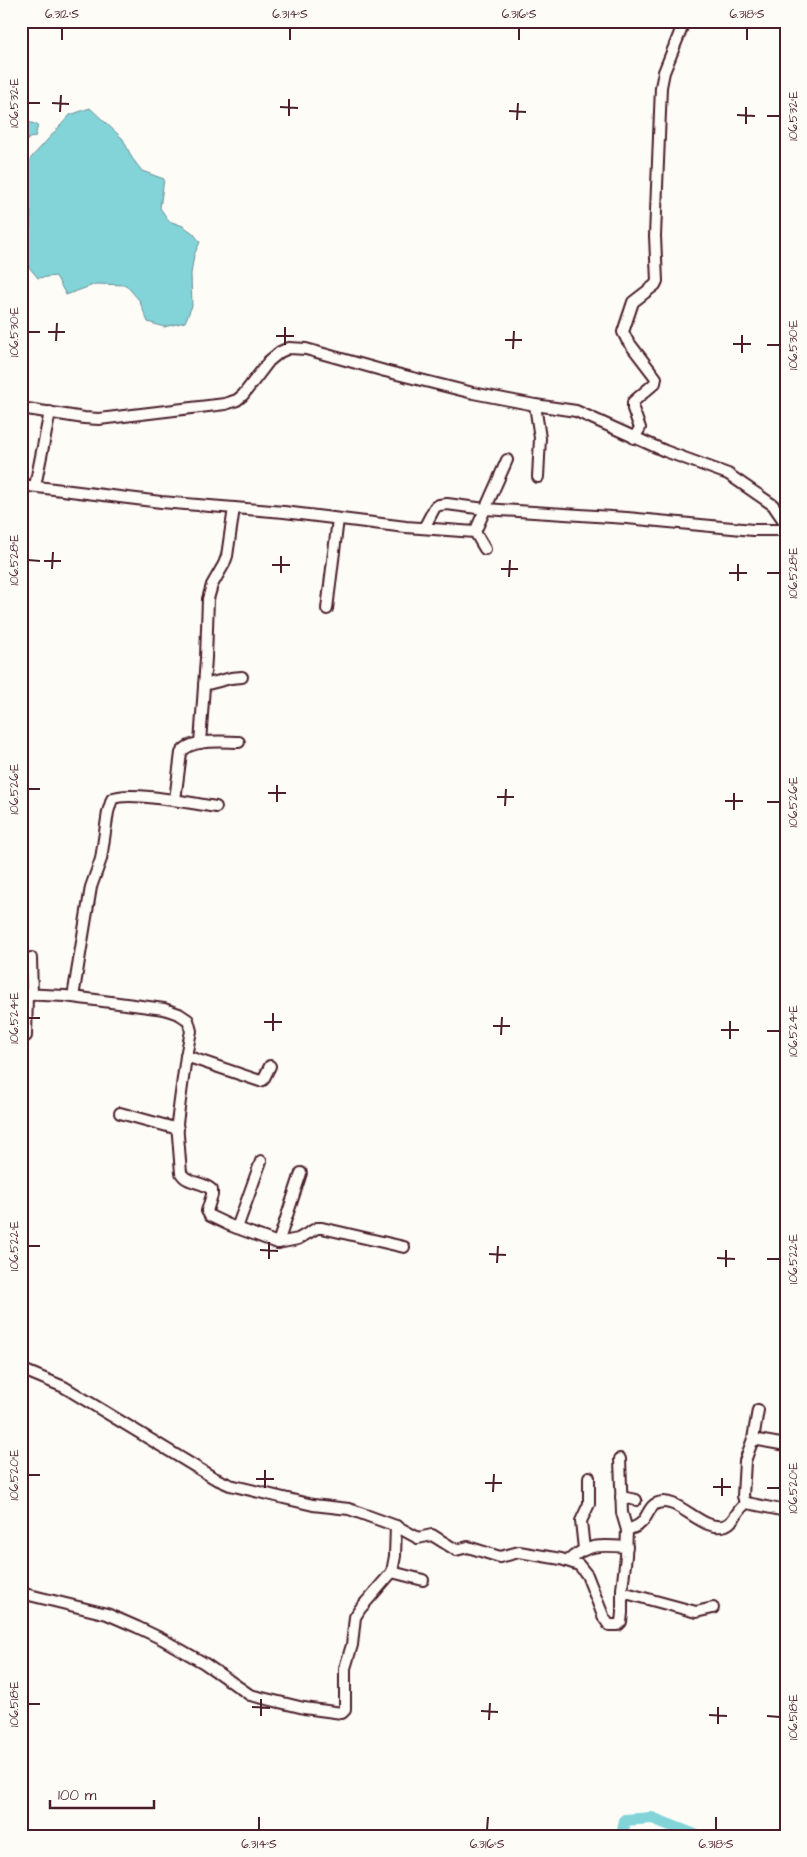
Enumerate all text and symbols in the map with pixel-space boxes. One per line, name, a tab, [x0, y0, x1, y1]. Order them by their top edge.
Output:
text: 6.312°S	[45, 6, 79, 23]
text: 6.314°S	[272, 6, 308, 23]
text: 6.316°S	[502, 6, 537, 23]
text: 6.318°S	[730, 6, 765, 23]
text: 106.532°E	[6, 78, 23, 128]
text: 106.532°E	[785, 91, 802, 141]
text: 106.530°E	[6, 307, 23, 357]
text: 106.530°E	[785, 320, 802, 370]
text: 106.528°E	[6, 534, 23, 586]
text: 106.528°E	[785, 547, 802, 599]
text: 106.526°E	[6, 764, 23, 814]
text: 106.526°E	[785, 777, 802, 827]
text: 106.524°E	[6, 992, 23, 1044]
text: 106.524°E	[785, 1005, 802, 1057]
text: 106.522°E	[6, 1221, 23, 1271]
text: 106.522°E	[785, 1234, 802, 1284]
text: 106.520°E	[6, 1450, 23, 1501]
text: 106.520°E	[785, 1463, 802, 1514]
text: 106.518°E	[6, 1681, 23, 1727]
text: 106.518°E	[785, 1694, 802, 1740]
scale bar	[50, 1777, 154, 1809]
text: 100 m	[58, 1785, 97, 1806]
text: 6.314°S	[241, 1836, 277, 1853]
text: 6.316°S	[470, 1836, 505, 1853]
text: 6.318°S	[699, 1836, 734, 1853]

